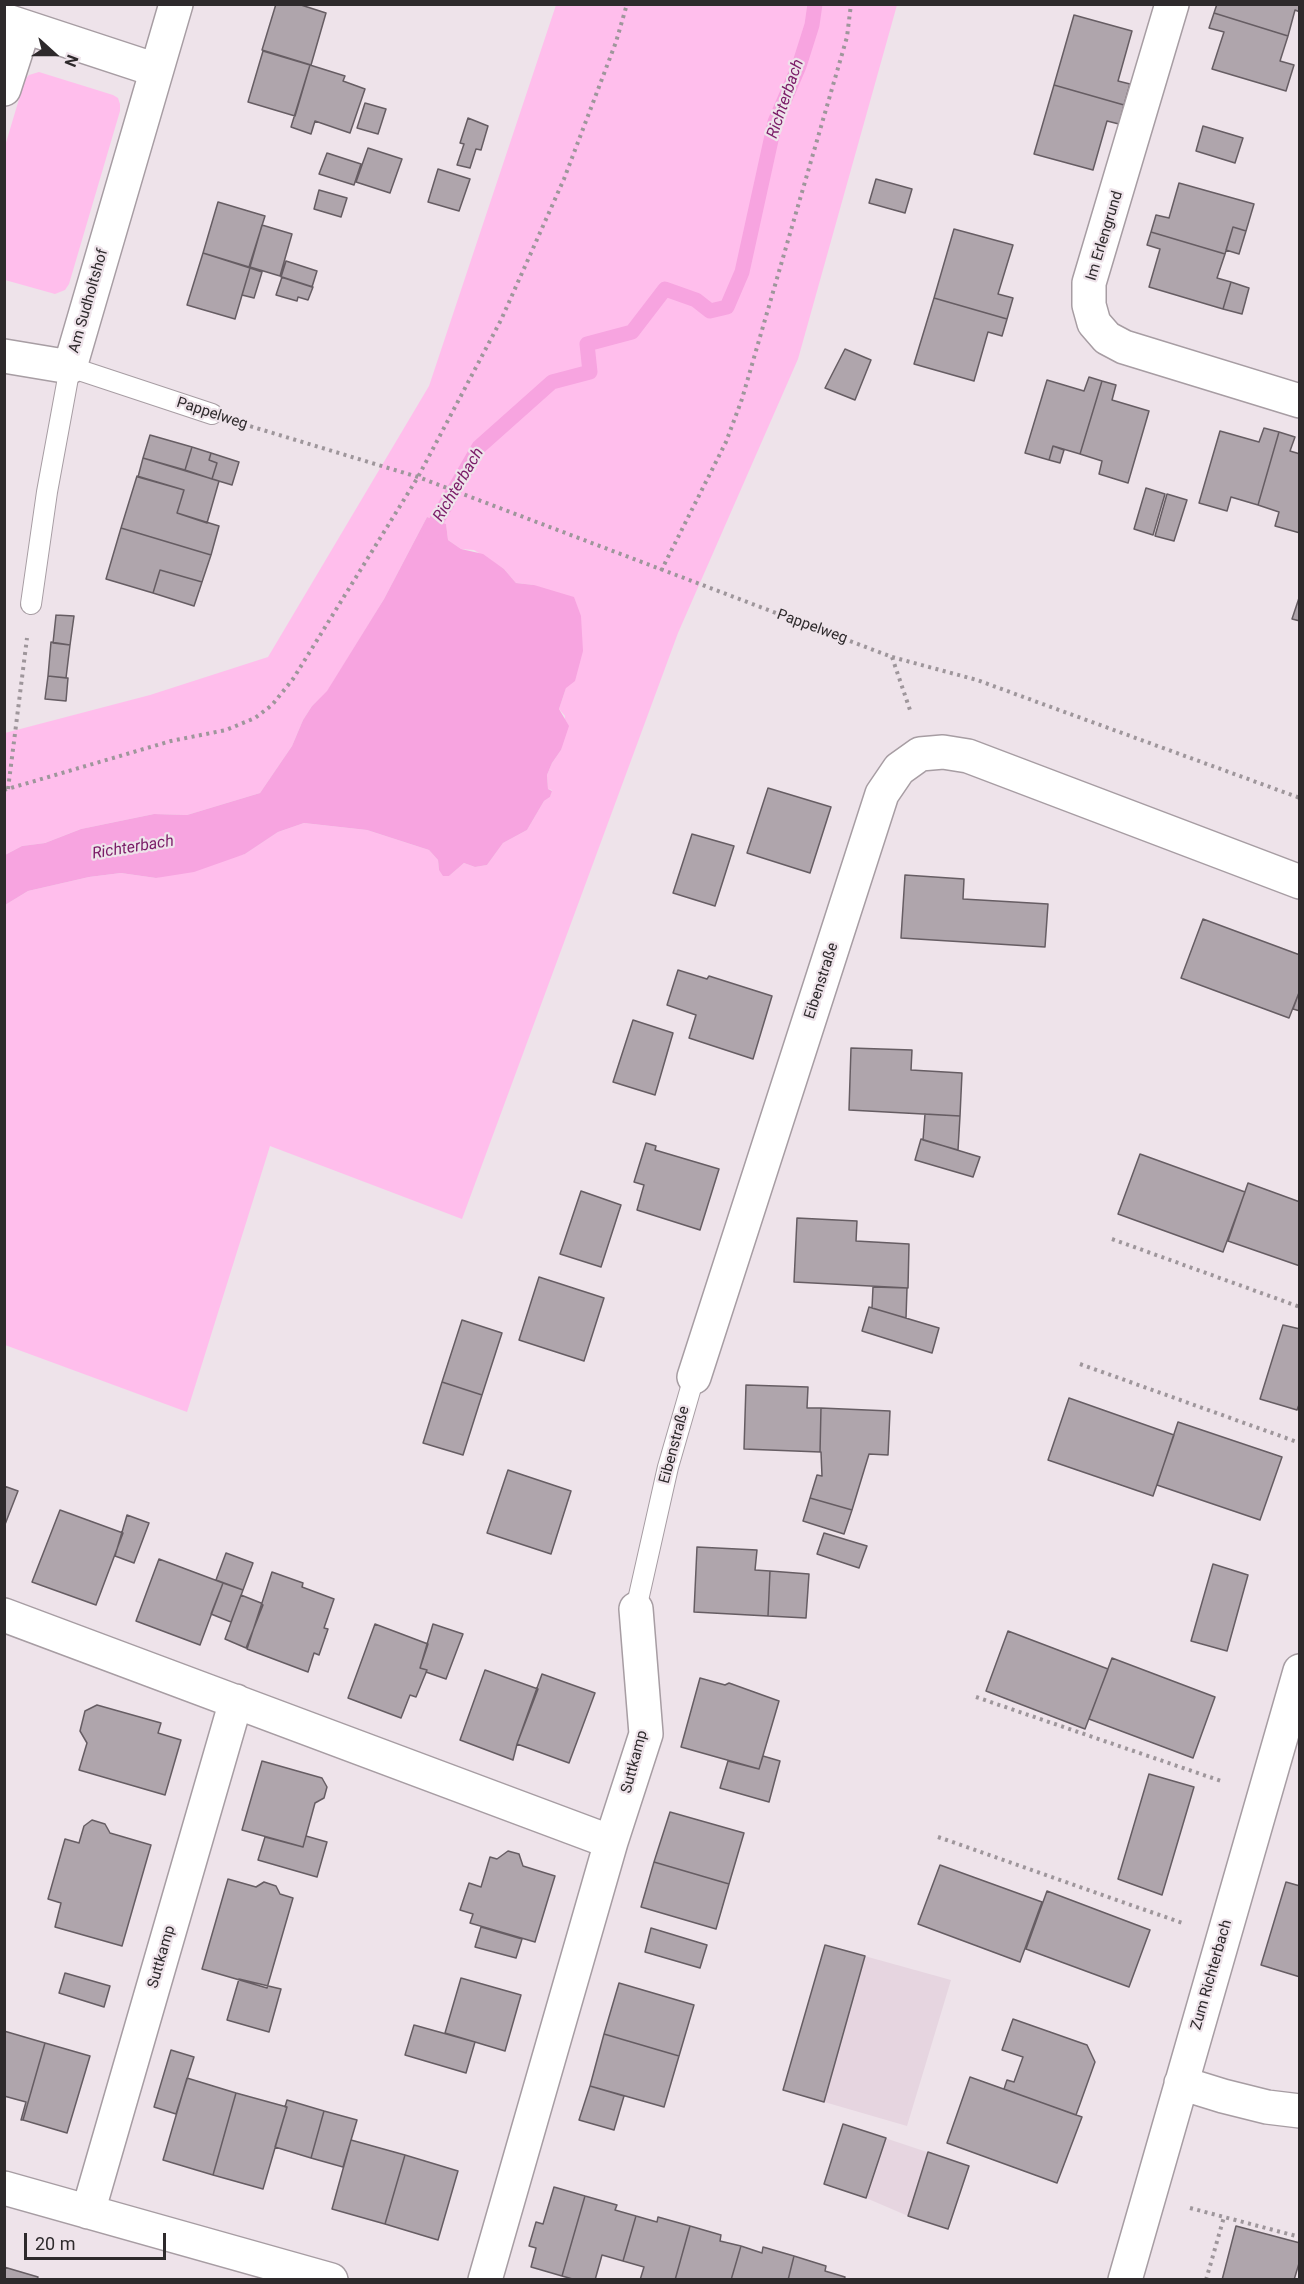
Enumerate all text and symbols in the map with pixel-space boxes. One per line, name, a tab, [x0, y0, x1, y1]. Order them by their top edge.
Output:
north arrow	[24, 24, 84, 84]
text: N	[60, 52, 82, 69]
water label: Richterbach	[764, 57, 808, 141]
street label: Im Erlengrund	[1083, 189, 1127, 283]
street label: Am Sudholtshof	[66, 247, 112, 355]
street label: Pappelweg	[174, 394, 250, 434]
water label: Richterbach	[430, 445, 488, 525]
street label: Pappelweg	[774, 606, 850, 648]
water label: Richterbach	[91, 832, 175, 864]
street label: Eibenstraße	[801, 941, 843, 1021]
street label: Eibenstraße	[656, 1404, 694, 1486]
street label: Suttkamp	[618, 1729, 652, 1795]
street label: Zum Richterbach	[1188, 1918, 1236, 2032]
street label: Suttkamp	[144, 1924, 180, 1990]
scale bar	[27, 2221, 170, 2259]
text: 20 m	[35, 2233, 75, 2254]

